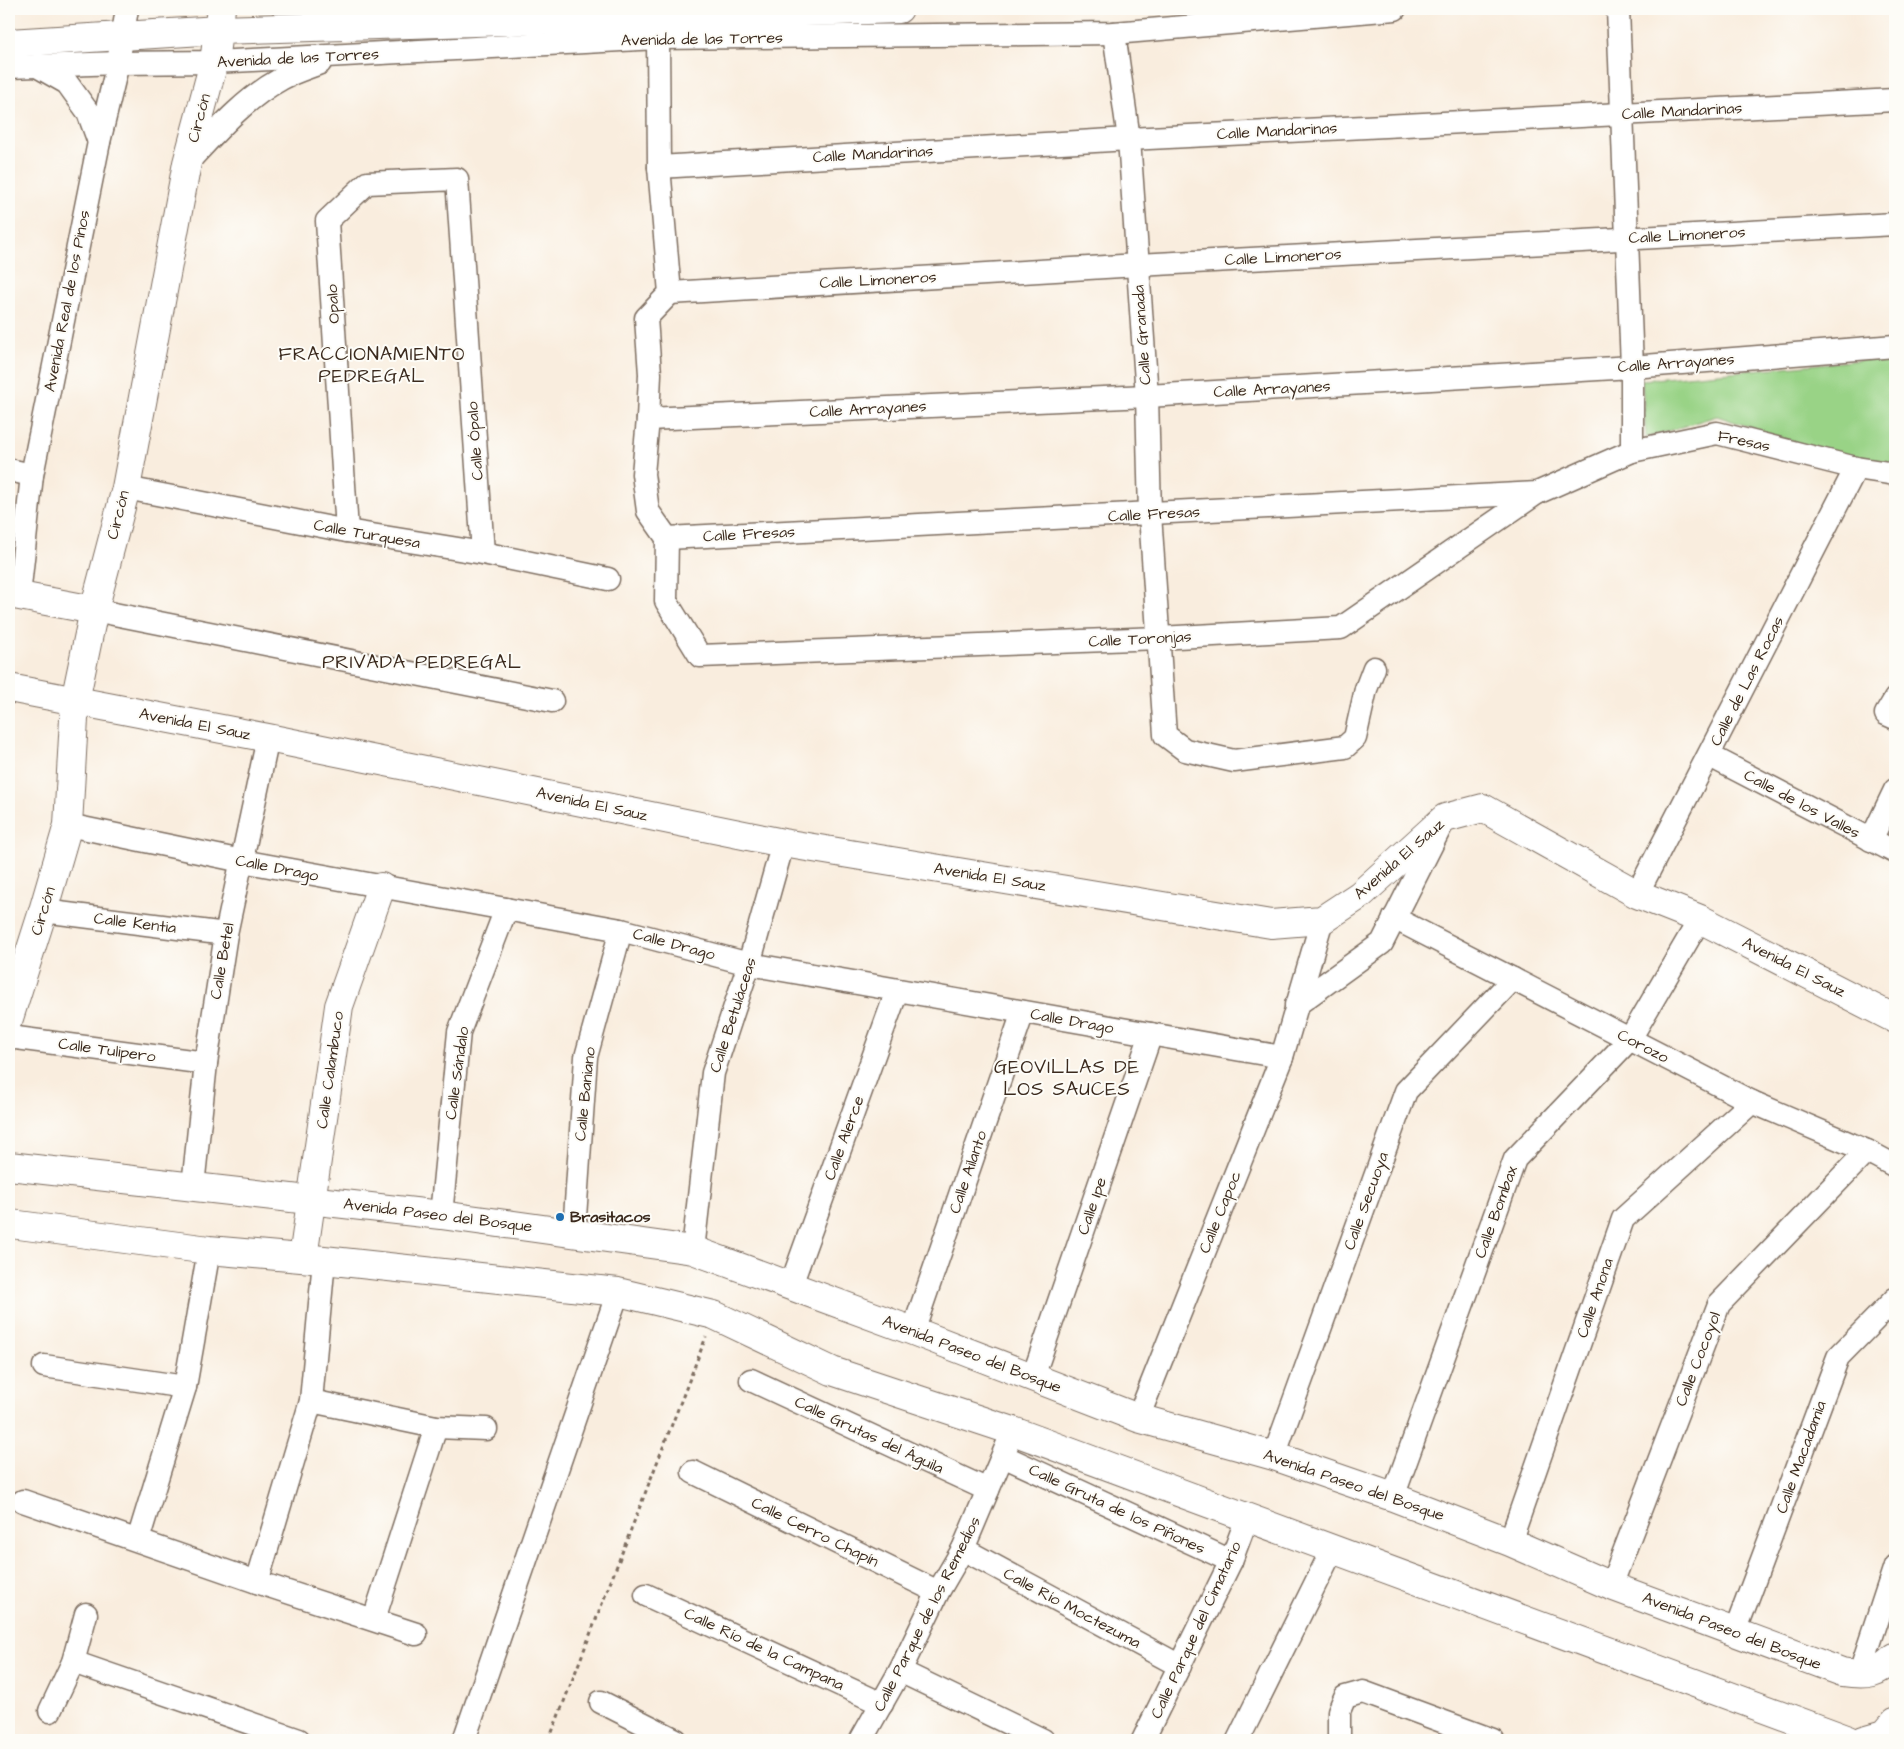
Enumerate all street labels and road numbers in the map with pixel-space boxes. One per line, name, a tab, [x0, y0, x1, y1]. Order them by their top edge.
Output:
street label: Avenida de las Torres	[621, 27, 783, 51]
street label: Avenida de las Torres	[217, 43, 379, 73]
street label: Circón	[182, 91, 216, 145]
street label: Calle Mandarinas	[1621, 97, 1743, 125]
street label: Calle Mandarinas	[1216, 117, 1338, 145]
street label: Calle Mandarinas	[812, 140, 934, 168]
street label: Avenida Real de los Pinos	[39, 208, 95, 394]
street label: Calle Limoneros	[1628, 221, 1746, 249]
street label: Calle Limoneros	[1224, 243, 1342, 271]
street label: Calle Limoneros	[819, 266, 937, 294]
street label: Opalo	[321, 284, 345, 324]
street label: Calle Granada	[1128, 284, 1156, 386]
street label: Calle Arrayanes	[1617, 348, 1735, 379]
street label: Calle Arrayanes	[1213, 375, 1331, 404]
street label: Calle Arrayanes	[809, 395, 927, 424]
street label: Calle Ópalo	[461, 401, 489, 481]
street label: Fresas	[1716, 425, 1772, 457]
street label: Circón	[101, 488, 135, 542]
street label: Calle Fresas	[1107, 501, 1201, 527]
street label: Calle Turquesa	[312, 514, 422, 554]
street label: Calle Fresas	[702, 521, 796, 547]
street label: Calle de Las Rocas	[1705, 612, 1789, 750]
street label: Calle Toronjas	[1088, 625, 1192, 653]
street label: Avenida El Sauz	[137, 702, 253, 746]
street label: Calle de los Valles	[1740, 764, 1864, 844]
street label: Avenida El Sauz	[534, 781, 650, 827]
street label: Avenida El Sauz	[1349, 814, 1449, 904]
street label: Calle Drago	[233, 849, 320, 888]
street label: Avenida El Sauz	[932, 857, 1048, 897]
street label: Circón	[25, 884, 61, 938]
street label: Calle Kentia	[92, 907, 178, 939]
street label: Calle Betel	[204, 921, 240, 1001]
street label: Calle Drago	[630, 922, 717, 966]
street label: Avenida El Sauz	[1739, 931, 1850, 1003]
street label: Calle Betuláceas	[704, 955, 762, 1075]
street label: Calle Drago	[1028, 1003, 1115, 1040]
street label: Calle Calambuco	[311, 1010, 349, 1130]
street label: Corozo	[1613, 1024, 1673, 1068]
street label: Calle Sándalo	[440, 1025, 474, 1121]
street label: Calle Tulipero	[57, 1032, 157, 1068]
street label: Calle Baniano	[569, 1046, 601, 1142]
street label: Calle Alerce	[819, 1092, 870, 1183]
street label: Calle Ailanto	[944, 1128, 992, 1216]
street label: Calle Secuoya	[1338, 1149, 1395, 1253]
street label: Calle Bombax	[1469, 1162, 1523, 1261]
street label: Calle Capoc	[1193, 1168, 1247, 1256]
street label: Calle Ipe	[1072, 1174, 1112, 1238]
street label: Avenida Paseo del Bosque	[342, 1193, 534, 1238]
street label: Calle Anona	[1571, 1255, 1619, 1341]
street label: Calle Cocoyol	[1670, 1309, 1727, 1410]
street label: Avenida Paseo del Bosque	[879, 1310, 1065, 1398]
street label: Calle Grutas del Águila	[790, 1391, 947, 1480]
street label: Calle Macadamia	[1770, 1398, 1832, 1516]
street label: Avenida Paseo del Bosque	[1261, 1444, 1448, 1526]
street label: Calle Gruta de los Piñones	[1025, 1458, 1209, 1560]
street label: Calle Cerro Chapín	[748, 1492, 882, 1572]
street label: Calle Parque de los Remedios	[868, 1513, 986, 1715]
street label: Calle Parque del Cimatario	[1145, 1538, 1247, 1722]
street label: Calle Río Moctezuma	[999, 1562, 1145, 1654]
street label: Avenida Paseo del Bosque	[1639, 1587, 1825, 1675]
street label: Calle Río de la Campana	[680, 1602, 848, 1696]

